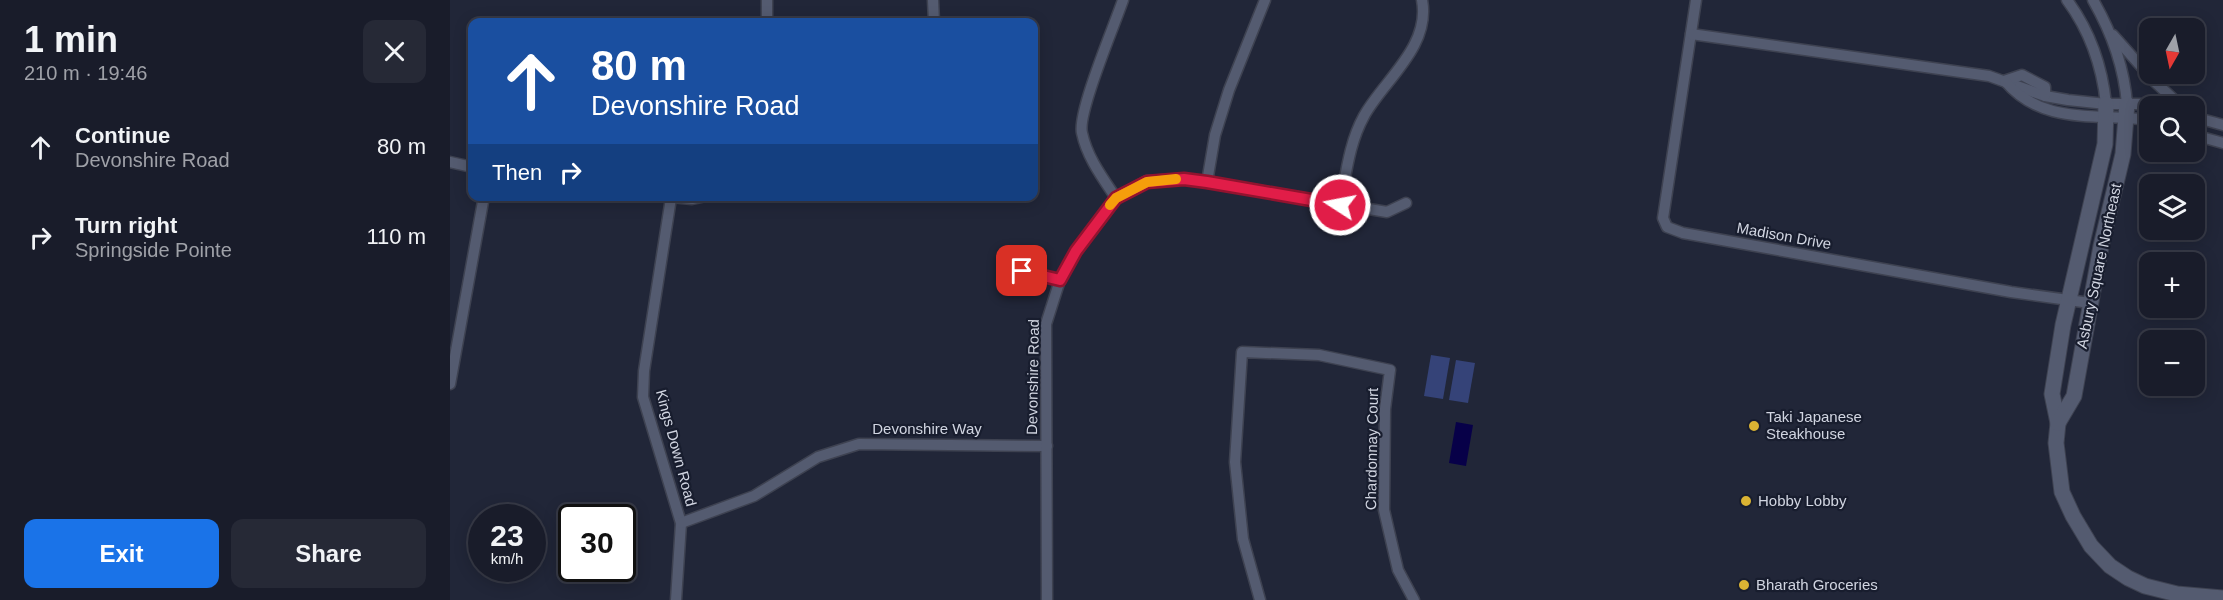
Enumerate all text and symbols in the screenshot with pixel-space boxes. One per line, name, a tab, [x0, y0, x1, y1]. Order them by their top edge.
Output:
north arrow	[2139, 18, 2205, 84]
map controls	[2139, 18, 2205, 396]
text: 1 min	[24, 19, 118, 60]
button: close	[363, 20, 426, 83]
icon: ahead	[492, 42, 570, 120]
text: 80 m	[591, 42, 687, 89]
text: 210 m · 19:46	[24, 62, 147, 84]
text: Devonshire Road	[591, 91, 800, 121]
button: search	[2139, 96, 2205, 162]
text: Continue	[75, 123, 170, 148]
icon: ahead	[24, 131, 57, 164]
text: 80 m	[377, 134, 426, 159]
text: Devonshire Road	[75, 149, 230, 171]
icon: right	[554, 156, 587, 189]
text: Then	[492, 160, 542, 185]
position arrow	[1308, 173, 1372, 237]
button: layers	[2139, 174, 2205, 240]
street label: Asbury Square Northeast	[2073, 181, 2125, 350]
text: Turn right	[75, 213, 177, 238]
street label: Madison Drive	[1735, 219, 1833, 252]
icon: right	[24, 221, 57, 254]
text: 110 m	[366, 224, 426, 249]
text: Springside Pointe	[75, 239, 232, 261]
pin	[996, 245, 1047, 296]
button: +	[2139, 252, 2205, 318]
icon: arrive	[1005, 254, 1038, 287]
street label: Devonshire Road	[1023, 319, 1042, 435]
button: −	[2139, 330, 2205, 396]
street label: Chardonnay Court	[1362, 387, 1381, 510]
street label: Kings Down Road	[653, 388, 700, 508]
place label: Taki Japanese Steakhouse	[1766, 408, 1862, 442]
marker: Taki Japanese Steakhouse	[1747, 419, 1761, 433]
street label: Devonshire Way	[872, 420, 982, 437]
place label: Hobby Lobby	[1758, 492, 1847, 509]
marker: Hobby Lobby	[1739, 494, 1753, 508]
speed limit sign: 30	[558, 504, 636, 582]
button: Exit	[24, 519, 219, 588]
button: Share	[231, 519, 426, 588]
text: 23	[490, 519, 524, 552]
text: km/h	[491, 550, 523, 567]
place label: Bharath Groceries	[1756, 576, 1878, 593]
marker: Bharath Groceries	[1737, 578, 1751, 592]

